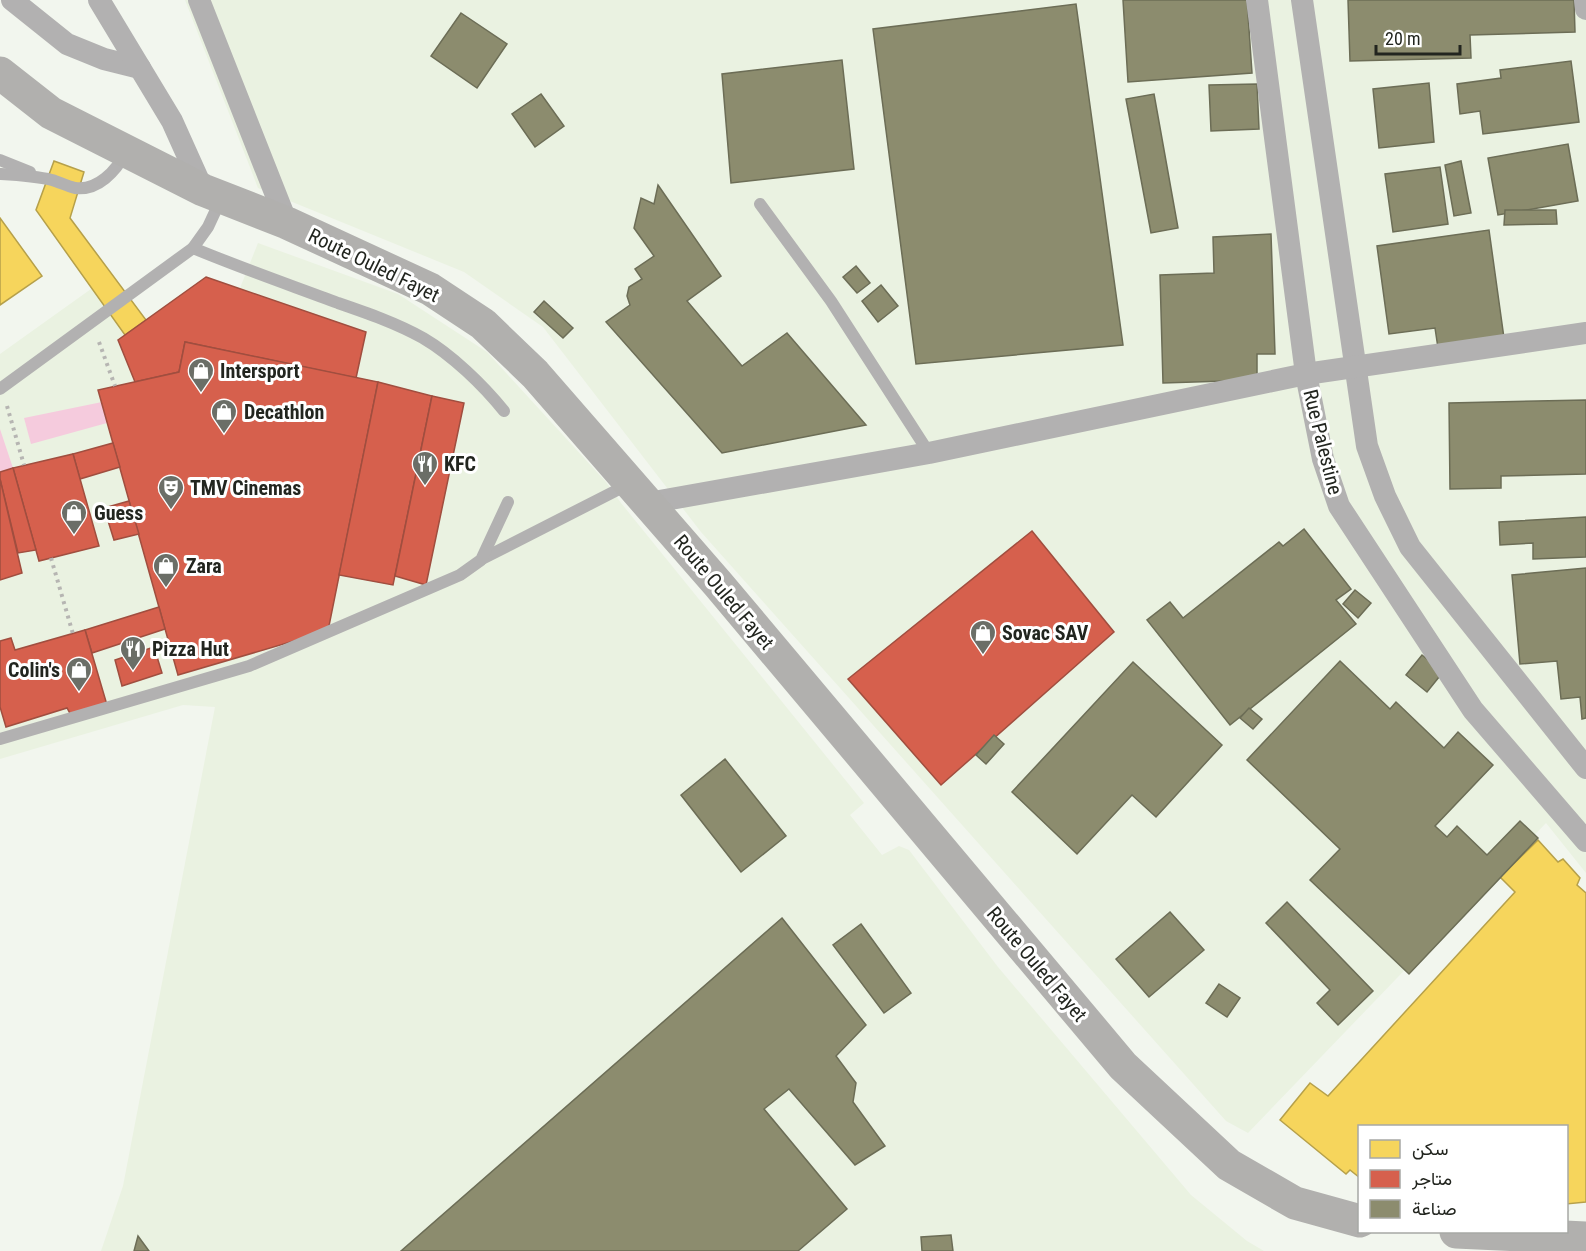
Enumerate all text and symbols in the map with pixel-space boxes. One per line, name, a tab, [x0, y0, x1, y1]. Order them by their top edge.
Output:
scale bar	[1376, 18, 1460, 56]
text: 20 m	[1385, 28, 1420, 49]
street label: Route Ouled Fayet	[305, 223, 443, 307]
shop icon: Intersport	[186, 356, 216, 394]
place label: Intersport	[220, 359, 300, 383]
street label: Rue Palestine	[1298, 387, 1348, 497]
shop icon: Decathlon	[209, 397, 239, 435]
place label: Decathlon	[244, 400, 324, 424]
restaurant icon: KFC	[410, 449, 440, 487]
place label: KFC	[444, 452, 476, 476]
theatre icon: TMV Cinemas	[156, 473, 186, 511]
place label: TMV Cinemas	[190, 476, 301, 500]
shop icon: Guess	[59, 498, 89, 536]
place label: Guess	[94, 501, 143, 525]
street label: Route Ouled Fayet	[669, 530, 779, 654]
shop icon: Zara	[151, 551, 181, 589]
place label: Zara	[186, 554, 222, 578]
shop icon: Sovac SAV	[968, 618, 998, 656]
place label: Sovac SAV	[1002, 621, 1089, 645]
restaurant icon: Pizza Hut	[118, 634, 148, 672]
place label: Pizza Hut	[152, 637, 229, 661]
shop icon: Colin's	[64, 655, 94, 693]
place label: Colin's	[8, 658, 60, 682]
street label: Route Ouled Fayet	[982, 902, 1092, 1026]
legend	[1358, 1125, 1568, 1233]
text: سكن	[1412, 1138, 1448, 1160]
text: متاجر	[1411, 1168, 1452, 1190]
text: صناعة	[1412, 1198, 1457, 1219]

